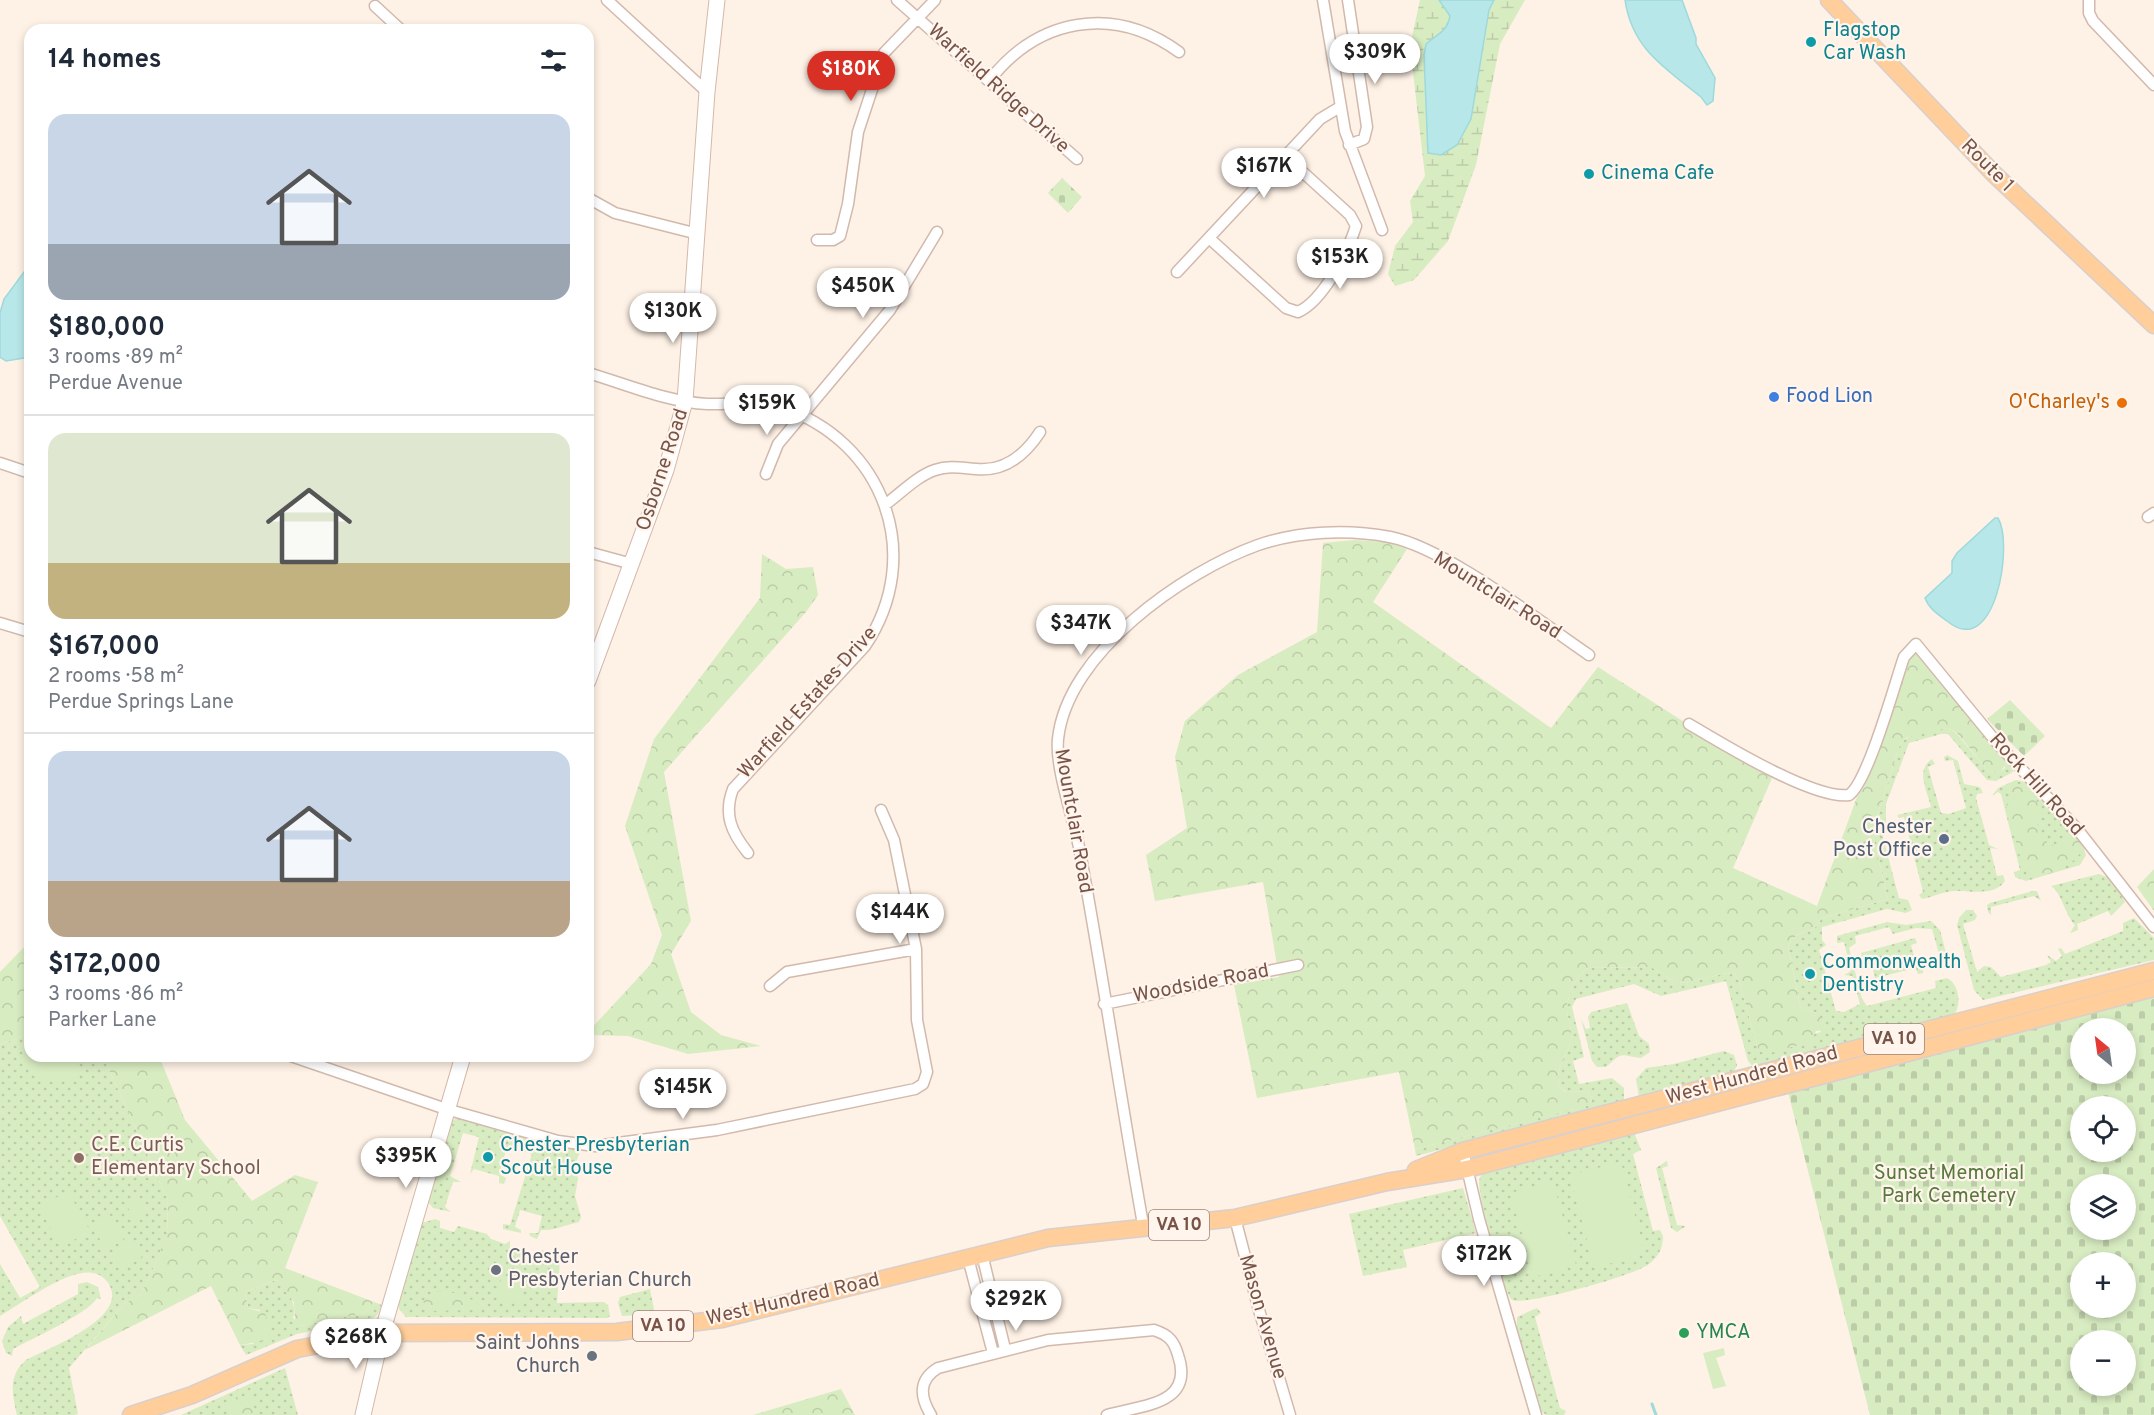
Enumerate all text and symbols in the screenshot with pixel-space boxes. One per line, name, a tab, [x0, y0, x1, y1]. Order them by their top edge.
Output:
street label: Warfield Ridge Drive	[922, 18, 1074, 160]
place label: Flagstop Car Wash	[1823, 18, 1906, 67]
pin: $309K	[1333, 34, 1417, 85]
marker: Flagstop Car Wash	[1804, 35, 1818, 49]
text: $309K	[1343, 40, 1407, 66]
text: 14 homes	[48, 44, 162, 77]
icon: filters	[537, 44, 570, 77]
pin: $180K	[809, 51, 893, 102]
text: $180K	[821, 57, 881, 83]
street label: Route 1	[1955, 134, 2019, 198]
pin: $167K	[1222, 148, 1306, 199]
icon: home	[255, 153, 363, 261]
text: $167K	[1235, 154, 1293, 180]
place label: Cinema Cafe	[1601, 161, 1714, 187]
marker: Cinema Cafe	[1582, 167, 1596, 181]
pin: $153K	[1298, 239, 1382, 290]
text: $153K	[1311, 245, 1369, 271]
pin: $450K	[821, 268, 905, 319]
text: $450K	[831, 274, 895, 300]
pin: $130K	[631, 293, 715, 344]
text: $130K	[643, 299, 703, 325]
text: $180,000	[48, 312, 165, 345]
text: 3 rooms · 89 m²	[48, 345, 183, 371]
text: Perdue Avenue	[48, 371, 183, 397]
place label: Food Lion	[1786, 384, 1873, 410]
pin: $159K	[725, 385, 809, 436]
marker: Food Lion	[1767, 390, 1781, 404]
place label: O'Charley's	[2009, 390, 2110, 416]
text: $159K	[738, 391, 796, 417]
marker: O'Charley's	[2115, 396, 2129, 410]
street label: Osborne Road	[631, 406, 695, 534]
icon: home	[255, 472, 363, 580]
street label: Mountclair Road	[1428, 546, 1566, 646]
pin: $347K	[1039, 605, 1123, 656]
text: $347K	[1050, 611, 1112, 637]
street label: Warfield Estates Drive	[733, 621, 883, 785]
text: $167,000	[48, 631, 160, 664]
text: 2 rooms · 58 m²	[48, 664, 184, 690]
text: Perdue Springs Lane	[48, 690, 234, 716]
street label: Rock Hill Road	[1983, 728, 2089, 842]
street label: Mountclair Road	[1047, 747, 1099, 895]
icon: home	[255, 790, 363, 898]
place label: Chester Post Office	[1833, 815, 1932, 864]
marker: Chester Post Office	[1937, 832, 1951, 846]
pin: $144K	[858, 894, 942, 945]
text: $144K	[870, 900, 930, 926]
text: $172,000	[48, 949, 161, 982]
place label: Commonwealth Dentistry	[1822, 950, 1962, 999]
street label: Woodside Road	[1131, 958, 1271, 1010]
marker: Commonwealth Dentistry	[1803, 967, 1817, 981]
text: 3 rooms · 86 m²	[48, 982, 183, 1008]
text: Parker Lane	[48, 1008, 156, 1034]
north arrow	[2070, 1018, 2136, 1084]
map controls	[2070, 1018, 2136, 1396]
road number: VA 10	[1864, 1024, 1924, 1054]
street label: West Hundred Road	[1663, 1041, 1841, 1111]
pin: $145K	[641, 1069, 725, 1120]
text: $145K	[653, 1075, 713, 1101]
button: locate	[2070, 1096, 2136, 1162]
place label: C.E. Curtis Elementary School	[91, 1133, 261, 1182]
place label: Chester Presbyterian Scout House	[500, 1133, 690, 1182]
pin: $395K	[364, 1138, 448, 1189]
text: $395K	[375, 1144, 437, 1170]
marker: Chester Presbyterian Scout House	[481, 1150, 495, 1164]
marker: C.E. Curtis Elementary School	[72, 1151, 86, 1165]
park label: Sunset Memorial Park Cemetery	[1874, 1161, 2024, 1210]
button: layers	[2070, 1174, 2136, 1240]
road number: VA 10	[1149, 1210, 1209, 1240]
pin: $172K	[1442, 1236, 1526, 1287]
text: $172K	[1456, 1242, 1512, 1268]
place label: Chester Presbyterian Church	[508, 1245, 692, 1294]
street label: Mason Avenue	[1232, 1252, 1292, 1382]
button: +	[2070, 1252, 2136, 1318]
marker: Chester Presbyterian Church	[489, 1263, 503, 1277]
street label: West Hundred Road	[704, 1267, 882, 1333]
pin: $292K	[974, 1281, 1058, 1332]
text: $292K	[985, 1287, 1047, 1313]
road number: VA 10	[633, 1311, 693, 1341]
pin: $268K	[314, 1319, 398, 1370]
place label: YMCA	[1696, 1320, 1751, 1346]
text: $268K	[324, 1325, 388, 1351]
marker: YMCA	[1677, 1326, 1691, 1340]
button: −	[2070, 1330, 2136, 1396]
place label: Saint Johns Church	[475, 1331, 580, 1380]
marker: Saint Johns Church	[585, 1349, 599, 1363]

